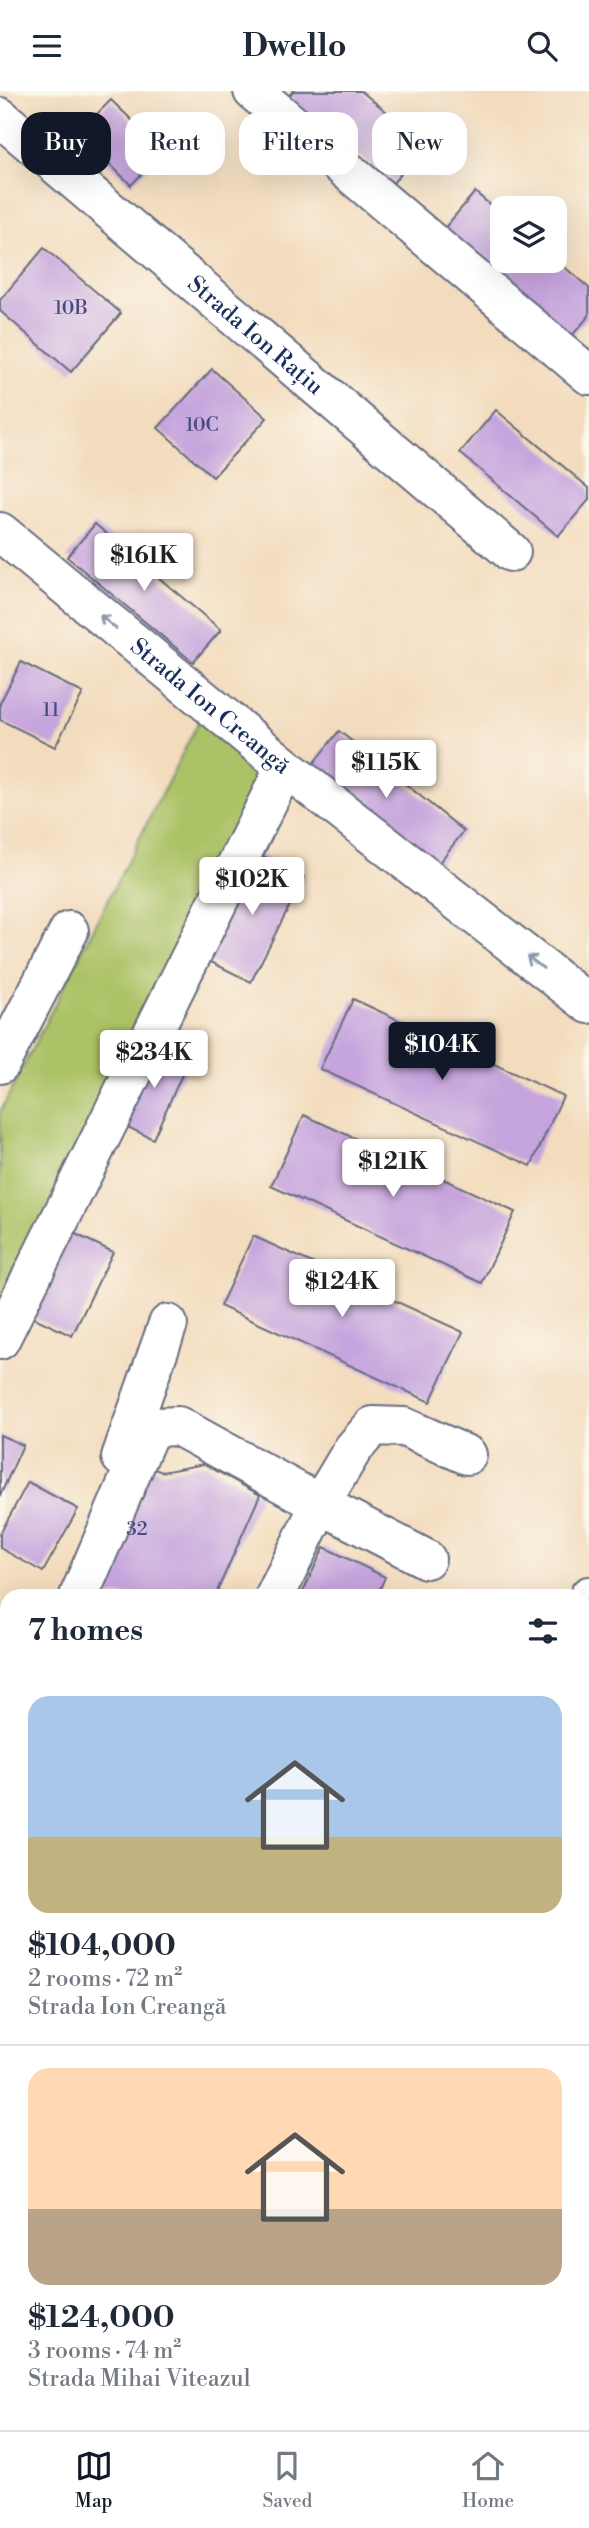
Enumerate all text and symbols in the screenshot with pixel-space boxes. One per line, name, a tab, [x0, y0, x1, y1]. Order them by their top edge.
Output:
text: Dwello	[242, 26, 347, 66]
icon: menu	[28, 27, 66, 65]
icon: search	[523, 27, 561, 65]
chip: Buy	[21, 112, 111, 175]
chip: Rent	[125, 112, 225, 175]
chip: Filters	[239, 112, 358, 175]
chip: New	[372, 112, 467, 175]
map controls	[490, 196, 567, 273]
button: layers	[490, 196, 567, 273]
street label: Strada Ion Rațiu	[182, 270, 329, 401]
house number: 10B	[54, 296, 88, 320]
house number: 10C	[185, 413, 219, 437]
pin: $161K	[95, 533, 193, 593]
text: $161K	[110, 542, 178, 570]
one-way arrow	[99, 614, 117, 630]
street label: Strada Ion Creangă	[124, 632, 296, 781]
house number: 11	[43, 698, 60, 722]
pin: $115K	[337, 741, 435, 800]
text: $115K	[351, 749, 421, 777]
pin: $102K	[203, 857, 301, 917]
text: $102K	[215, 866, 289, 894]
one-way arrow	[526, 954, 545, 969]
pin: $104K	[393, 1023, 491, 1082]
pin: $234K	[105, 1031, 203, 1090]
text: $104K	[405, 1031, 479, 1059]
text: $234K	[116, 1039, 192, 1067]
pin: $121K	[344, 1139, 442, 1199]
text: $121K	[358, 1148, 428, 1176]
pin: $124K	[293, 1259, 391, 1319]
text: $124K	[305, 1268, 379, 1296]
house number: 32	[126, 1517, 148, 1541]
text: 7 homes	[28, 1612, 143, 1650]
icon: filters	[524, 1612, 562, 1650]
icon: home	[232, 1742, 358, 1868]
text: $104,000	[28, 1927, 176, 1965]
text: 2 rooms · 72 m²	[28, 1965, 182, 1993]
text: Strada Ion Creangă	[28, 1993, 226, 2021]
icon: home	[232, 2114, 358, 2240]
text: $124,000	[28, 2299, 175, 2337]
text: 3 rooms · 74 m²	[28, 2337, 181, 2365]
text: Strada Mihai Viteazul	[28, 2365, 250, 2393]
tab: Map	[75, 2447, 113, 2513]
tab: Saved	[262, 2447, 312, 2513]
tab: Home	[462, 2447, 514, 2513]

